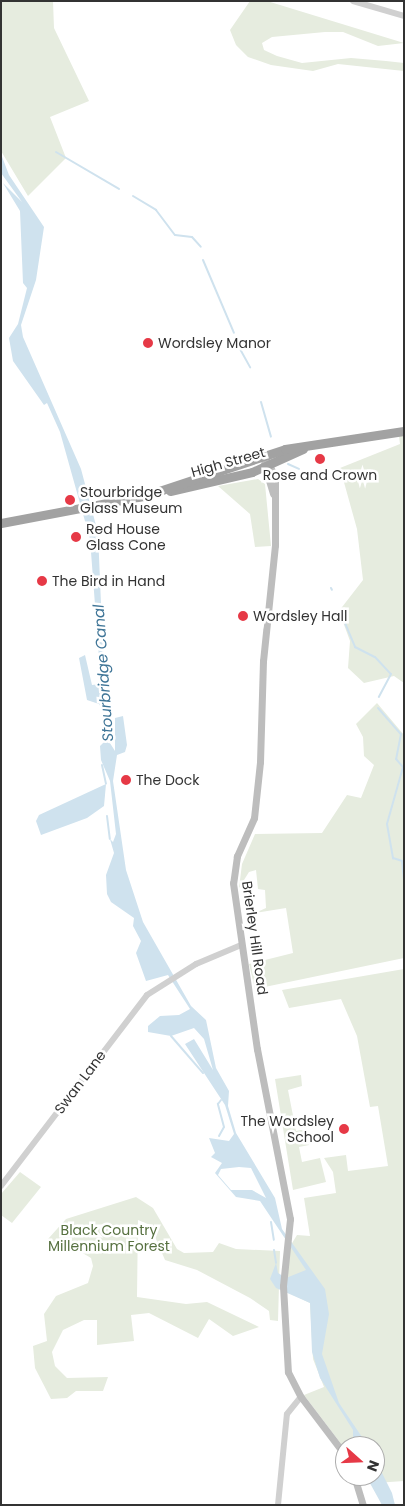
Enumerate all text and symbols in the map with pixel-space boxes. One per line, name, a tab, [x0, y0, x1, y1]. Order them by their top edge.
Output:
place label: Wordsley Manor	[158, 335, 271, 351]
marker: Wordsley Manor	[142, 337, 154, 349]
street label: High Street	[189, 443, 267, 481]
marker: Rose and Crown	[314, 453, 326, 465]
place label: Rose and Crown	[263, 467, 377, 483]
place label: Stourbridge Glass Museum	[80, 484, 183, 516]
marker: Stourbridge Glass Museum	[64, 494, 76, 506]
place label: Red House Glass Cone	[86, 521, 166, 554]
marker: Red House Glass Cone	[70, 531, 82, 543]
place label: The Bird in Hand	[52, 573, 165, 589]
marker: The Bird in Hand	[36, 575, 48, 587]
water label: Stourbridge Canal	[89, 604, 117, 742]
place label: Wordsley Hall	[253, 608, 347, 624]
marker: Wordsley Hall	[237, 610, 249, 622]
place label: The Dock	[136, 772, 200, 788]
marker: The Dock	[120, 774, 132, 786]
street label: Brierley Hill Road	[239, 880, 271, 996]
street label: Swan Lane	[51, 1047, 109, 1117]
place label: The Wordsley School	[240, 1113, 334, 1146]
marker: The Wordsley School	[338, 1123, 350, 1135]
park label: Black Country Millennium Forest	[48, 1222, 170, 1254]
north arrow	[335, 1436, 385, 1486]
text: N	[362, 1457, 384, 1474]

